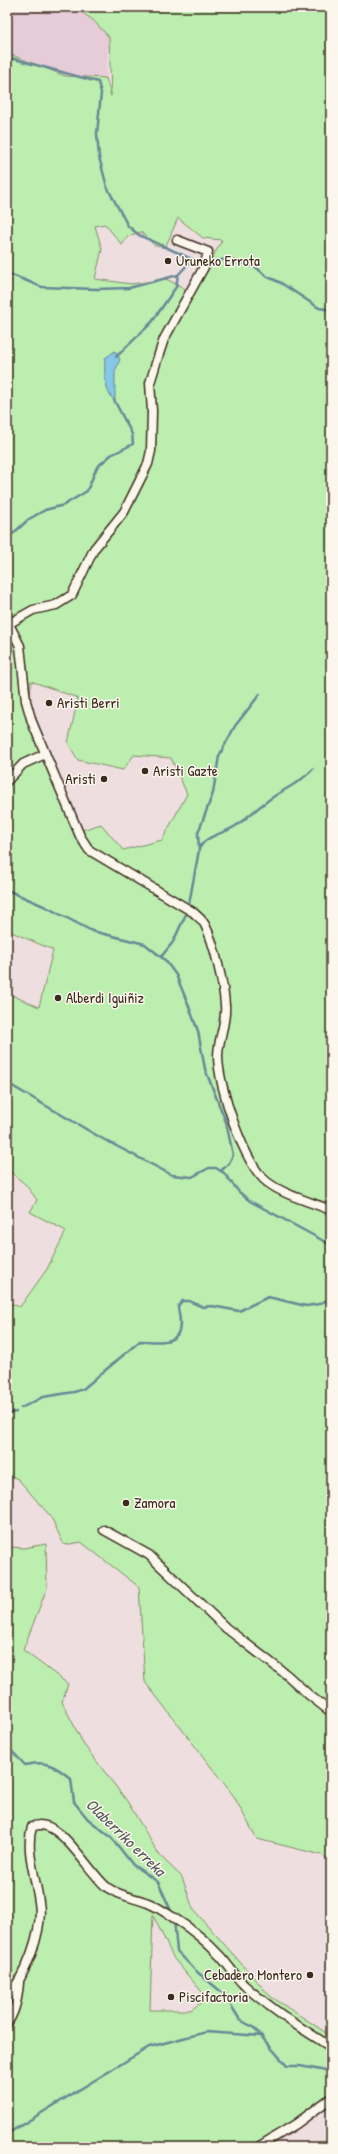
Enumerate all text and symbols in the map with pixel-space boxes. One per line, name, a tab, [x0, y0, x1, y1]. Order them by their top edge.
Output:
place label: Uruneko Errota	[176, 250, 260, 271]
marker: Uruneko Errota	[163, 256, 173, 266]
place label: Aristi Berri	[57, 692, 120, 713]
marker: Aristi Berri	[44, 698, 54, 708]
place label: Aristi Gazte	[153, 760, 218, 781]
marker: Aristi Gazte	[140, 766, 150, 776]
place label: Aristi	[65, 768, 96, 789]
marker: Aristi	[99, 774, 109, 784]
place label: Alberdi Iguiñiz	[66, 987, 145, 1008]
marker: Alberdi Iguiñiz	[53, 993, 63, 1003]
place label: Zamora	[134, 1492, 176, 1513]
marker: Zamora	[121, 1498, 131, 1508]
water label: Olaberriko erreka	[81, 1793, 172, 1882]
place label: Cebadero Montero	[204, 1964, 302, 1985]
marker: Cebadero Montero	[305, 1970, 315, 1980]
place label: Piscifactoria	[179, 1986, 248, 2007]
marker: Piscifactoria	[166, 1992, 176, 2002]

